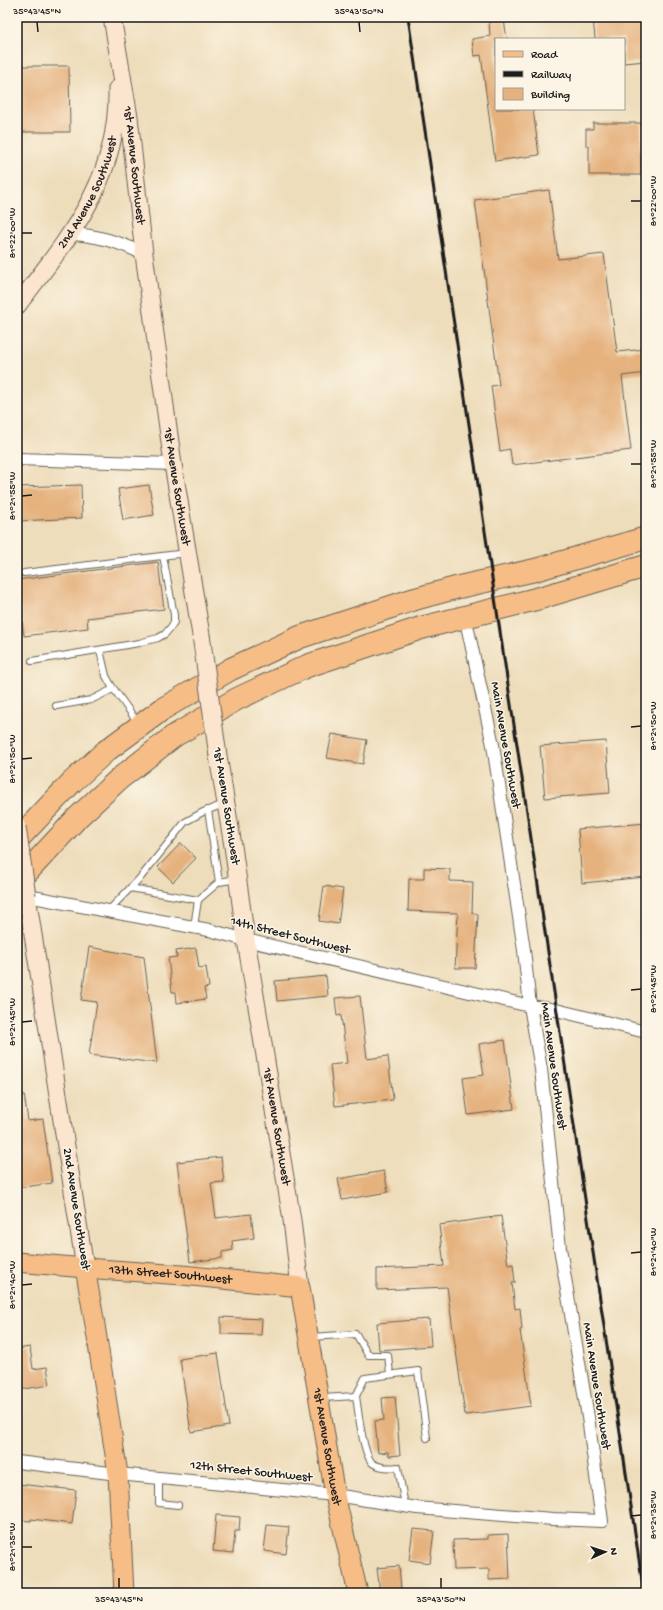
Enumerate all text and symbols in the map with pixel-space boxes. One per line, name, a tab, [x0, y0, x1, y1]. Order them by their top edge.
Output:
text: 35°43'45"N	[12, 6, 62, 18]
text: 35°43'50"N	[333, 6, 384, 18]
legend	[495, 38, 625, 110]
text: Road	[531, 49, 558, 63]
text: Railway	[531, 69, 571, 83]
text: Building	[530, 89, 570, 103]
street label: 1st Avenue Southwest	[120, 104, 148, 227]
street label: 2nd Avenue Southwest	[55, 133, 121, 252]
text: 81°22'00"W	[648, 175, 660, 226]
text: 81°22'00"W	[7, 207, 19, 258]
street label: 1st Avenue Southwest	[160, 426, 194, 548]
text: 81°21'55"W	[648, 439, 660, 488]
text: 81°21'55"W	[7, 471, 19, 520]
street label: Main Avenue Southwest	[486, 680, 524, 811]
text: 81°21'50"W	[648, 701, 660, 751]
text: 81°21'50"W	[7, 734, 19, 784]
street label: 1st Avenue Southwest	[209, 745, 243, 867]
street label: 14th Street Southwest	[228, 914, 353, 959]
text: 81°21'45"W	[648, 964, 660, 1013]
text: 81°21'45"W	[7, 997, 19, 1046]
street label: Main Avenue Southwest	[537, 1001, 570, 1132]
street label: 1st Avenue Southwest	[259, 1066, 294, 1188]
street label: 2nd Avenue Southwest	[59, 1147, 93, 1273]
text: 81°21'40"W	[648, 1227, 660, 1276]
text: 81°21'40"W	[7, 1260, 19, 1309]
street label: 13th Street Southwest	[107, 1262, 234, 1288]
street label: Main Avenue Southwest	[579, 1321, 614, 1452]
street label: 1st Avenue Southwest	[309, 1386, 345, 1508]
street label: 12th Street Southwest	[188, 1458, 315, 1486]
text: 81°21'35"W	[648, 1490, 660, 1539]
text: 81°21'35"W	[7, 1522, 19, 1571]
north arrow	[585, 1532, 625, 1572]
text: N	[607, 1548, 619, 1555]
text: 35°43'45"N	[94, 1594, 144, 1606]
text: 35°43'50"N	[415, 1594, 466, 1606]

